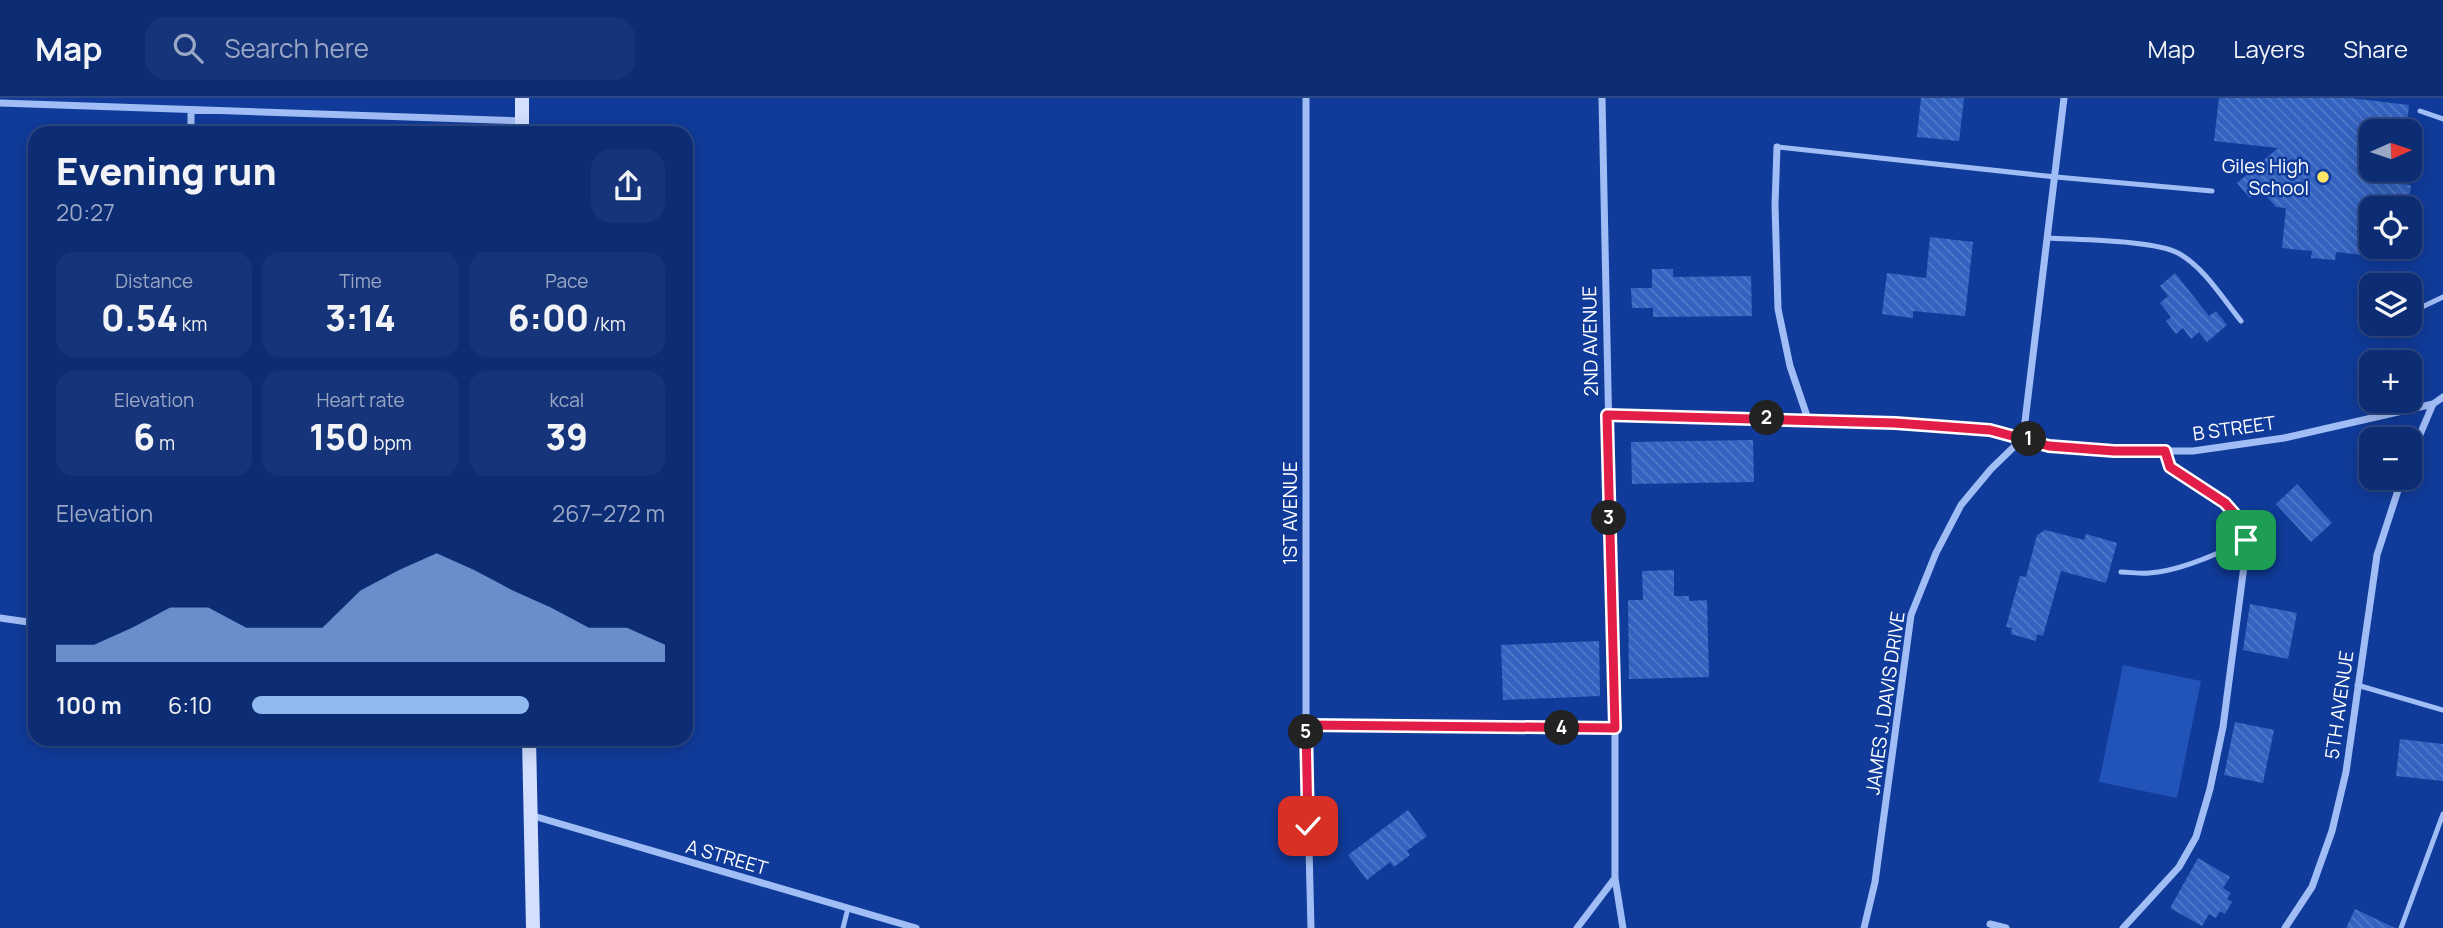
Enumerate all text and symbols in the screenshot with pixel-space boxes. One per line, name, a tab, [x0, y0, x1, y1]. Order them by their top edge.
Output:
search box	[145, 17, 635, 80]
text: Map	[35, 26, 103, 71]
icon: search	[169, 29, 207, 67]
text: Search here	[225, 30, 369, 66]
text: Map	[2148, 32, 2195, 65]
text: Layers	[2233, 32, 2305, 65]
text: Share	[2343, 32, 2408, 65]
north arrow	[2359, 119, 2422, 182]
map controls	[2359, 119, 2422, 490]
text: Evening run	[56, 144, 277, 196]
button: share	[591, 149, 665, 223]
place label: Giles High School	[2222, 153, 2309, 201]
marker: Giles High School	[2315, 169, 2331, 185]
text: 20:27	[56, 196, 115, 228]
button: locate	[2359, 196, 2422, 259]
text: Distance	[115, 268, 193, 294]
text: Time	[339, 268, 382, 294]
text: Pace	[545, 268, 588, 294]
button: layers	[2359, 273, 2422, 336]
street label: 2ND AVENUE	[1576, 285, 1604, 397]
text: 0.54	[101, 294, 178, 342]
text: 3:14	[325, 294, 396, 342]
text: 6:00	[508, 294, 589, 342]
text: km	[178, 311, 207, 337]
text: /km	[589, 311, 626, 337]
button: +	[2359, 350, 2422, 413]
text: Elevation	[114, 387, 194, 413]
text: Heart rate	[316, 387, 405, 413]
text: kcal	[549, 387, 584, 413]
pin: 2	[1750, 400, 1784, 436]
text: 2	[1761, 404, 1772, 430]
street label: B STREET	[2191, 409, 2278, 447]
text: 6	[133, 413, 155, 461]
text: 150	[309, 413, 369, 461]
text: 39	[546, 413, 588, 461]
pin: 1	[2011, 422, 2046, 456]
text: 1	[2024, 425, 2033, 451]
button: −	[2359, 427, 2422, 490]
text: m	[155, 430, 175, 456]
text: bpm	[369, 430, 412, 456]
street label: 1ST AVENUE	[1277, 461, 1303, 565]
text: Elevation	[56, 497, 153, 529]
text: 267–272 m	[552, 497, 665, 529]
pin: 3	[1592, 500, 1626, 536]
text: 3	[1603, 504, 1614, 530]
pin	[2216, 510, 2276, 570]
icon: arrive	[2227, 521, 2265, 559]
street label: JAMES J. DAVIS DRIVE	[1859, 610, 1911, 796]
street label: 5TH AVENUE	[2319, 649, 2359, 761]
text: 100 m	[56, 689, 122, 721]
text: 6:10	[168, 689, 212, 721]
pin: 4	[1544, 710, 1580, 746]
pin: 5	[1288, 714, 1324, 750]
text: 4	[1556, 714, 1567, 740]
text: 5	[1300, 718, 1311, 744]
pin	[1278, 796, 1338, 856]
icon: check	[1289, 807, 1327, 845]
street label: A STREET	[683, 833, 772, 881]

